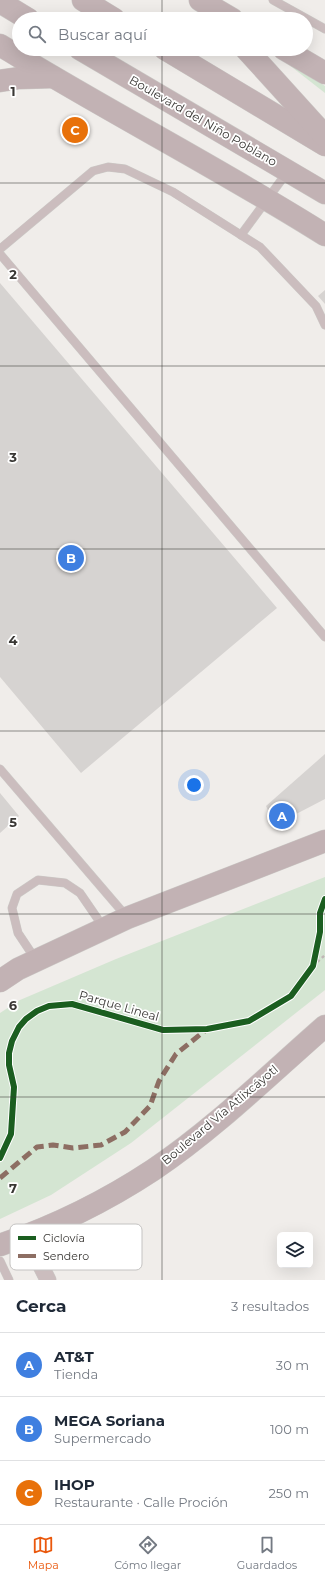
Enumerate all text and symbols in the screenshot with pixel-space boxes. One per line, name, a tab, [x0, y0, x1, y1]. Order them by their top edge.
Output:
search box	[12, 12, 313, 56]
icon: search	[26, 23, 48, 45]
text: Buscar aquí	[58, 25, 147, 44]
street label: Boulevard del Niño Poblano	[127, 72, 280, 169]
text: 1	[10, 83, 16, 99]
pin: C	[62, 115, 88, 145]
text: 2	[9, 266, 17, 282]
text: 3	[8, 449, 17, 465]
pin: B	[58, 543, 84, 573]
text: 4	[9, 632, 18, 648]
your location	[184, 775, 204, 795]
pin: A	[269, 801, 295, 831]
text: 5	[9, 814, 17, 830]
street label: Parque Lineal	[77, 987, 161, 1024]
text: 6	[9, 997, 18, 1013]
street label: Boulevard Vía Atlixcáyotl	[158, 1061, 281, 1168]
text: 7	[9, 1180, 17, 1196]
legend	[10, 1224, 142, 1270]
text: Ciclovía	[43, 1231, 85, 1245]
map controls	[277, 1232, 313, 1268]
button: layers	[277, 1232, 313, 1268]
text: Sendero	[43, 1249, 89, 1263]
text: Cerca	[16, 1296, 66, 1316]
text: 3 resultados	[231, 1298, 309, 1314]
text: AT&T	[54, 1347, 94, 1366]
text: A	[24, 1357, 34, 1373]
text: 30 m	[276, 1357, 309, 1373]
text: Tienda	[54, 1366, 98, 1382]
text: MEGA Soriana	[54, 1411, 165, 1430]
text: B	[24, 1421, 34, 1437]
text: 100 m	[270, 1421, 309, 1437]
text: Supermercado	[54, 1430, 151, 1446]
text: IHOP	[54, 1475, 95, 1494]
text: C	[24, 1485, 34, 1501]
text: 250 m	[268, 1485, 309, 1501]
text: Restaurante · Calle Proción	[54, 1494, 228, 1510]
tab: Mapa	[28, 1534, 59, 1572]
tab: Cómo llegar	[114, 1534, 181, 1572]
tab: Guardados	[237, 1534, 297, 1572]

